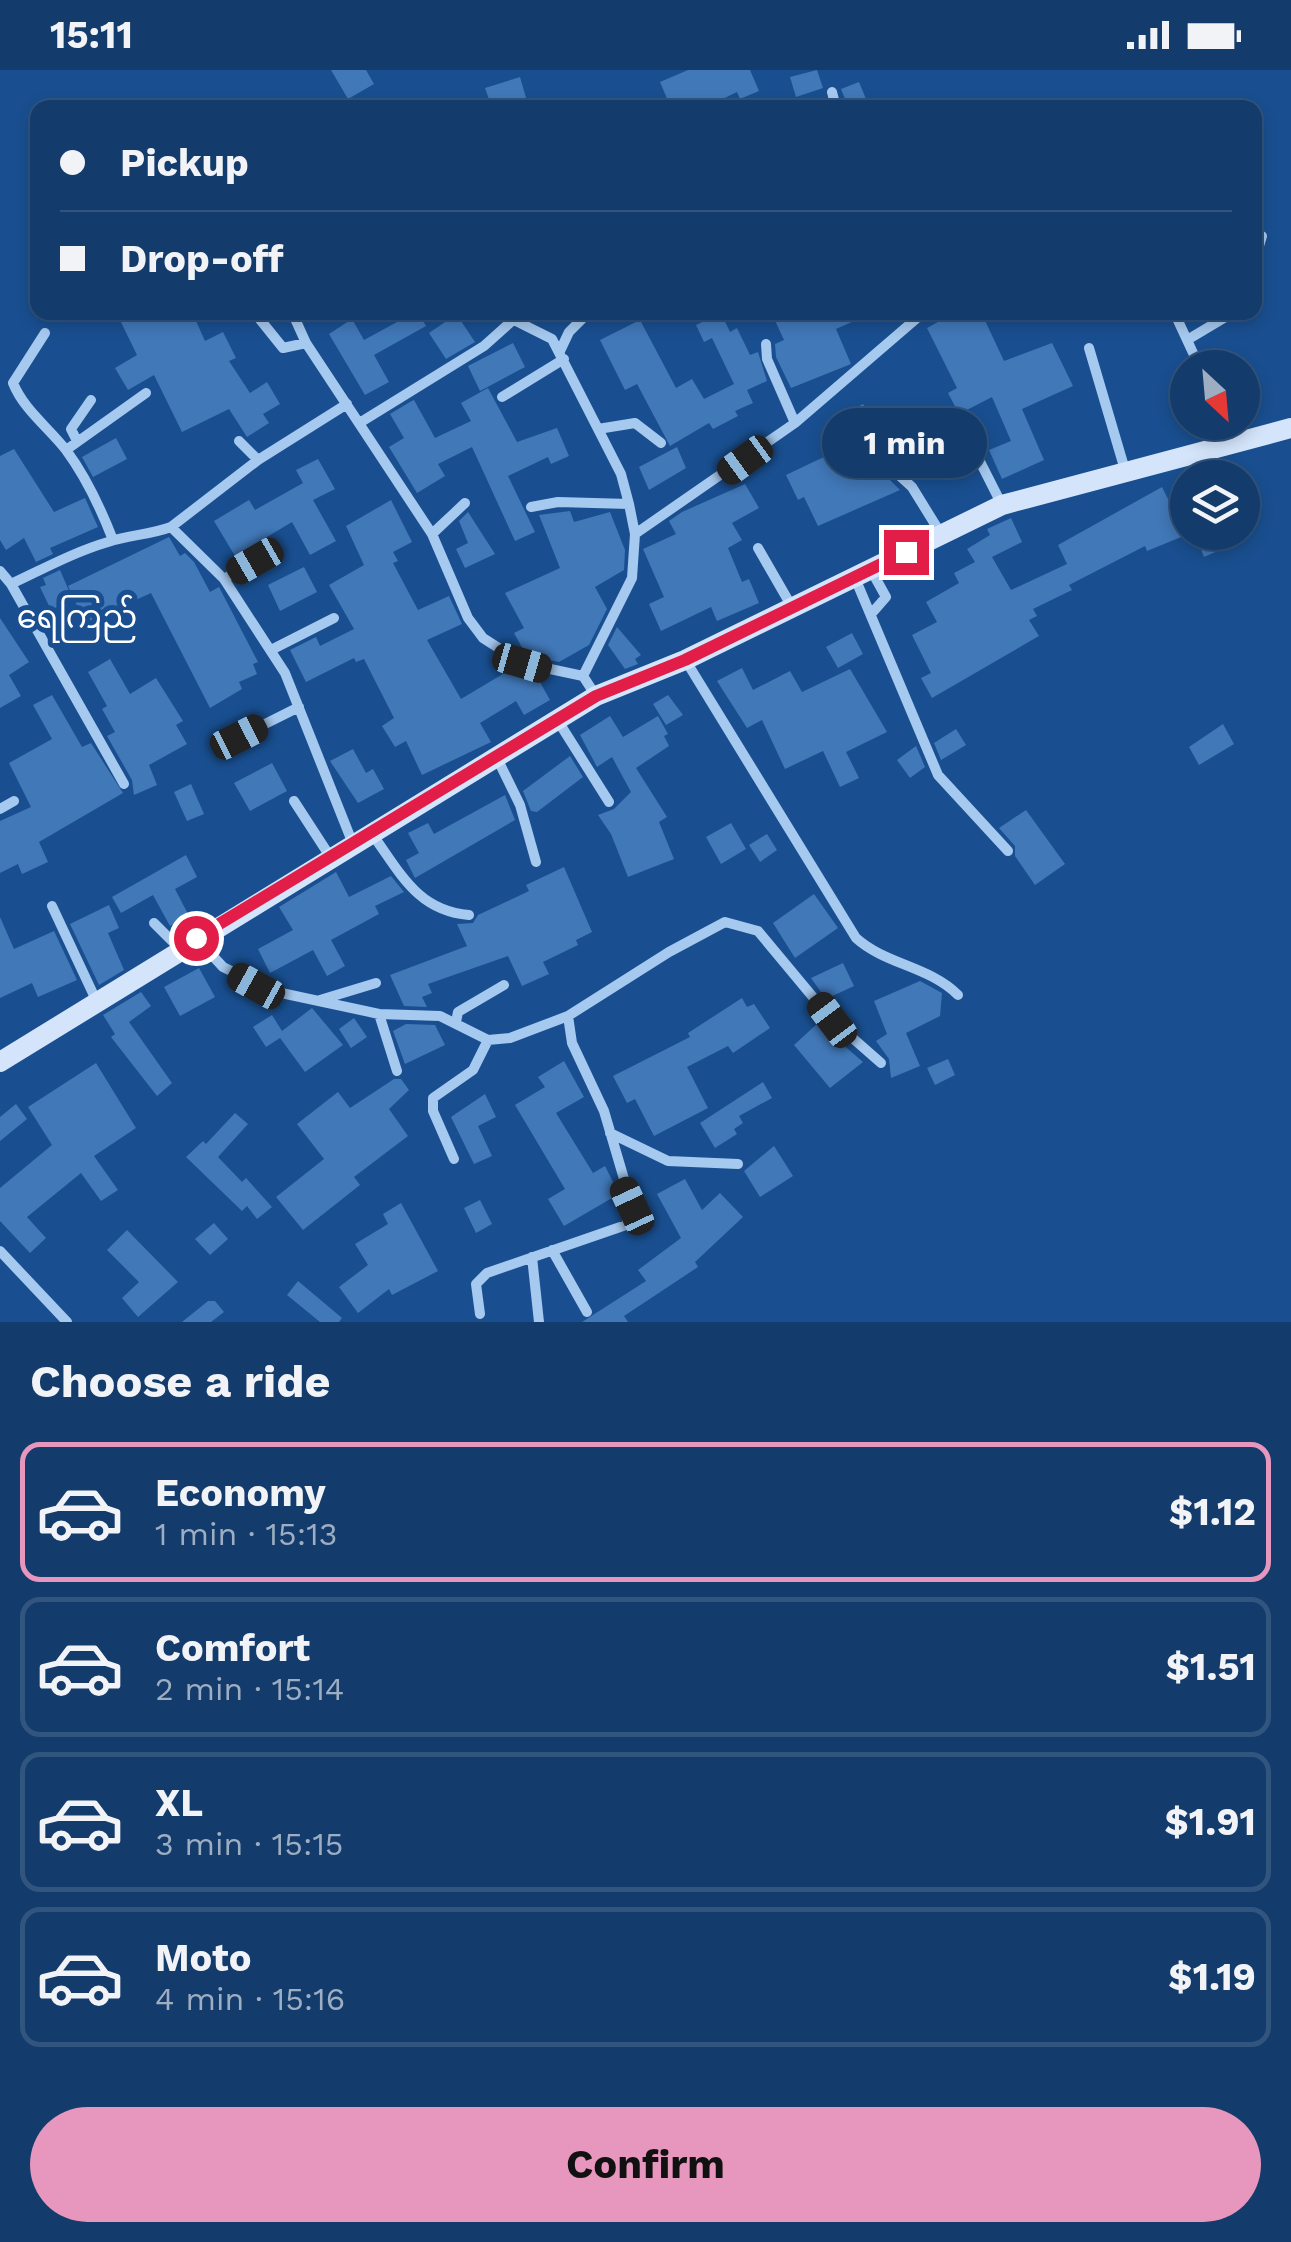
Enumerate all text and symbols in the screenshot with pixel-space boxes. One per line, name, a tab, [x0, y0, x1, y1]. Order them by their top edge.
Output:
text: 15:11	[50, 13, 133, 57]
text: Pickup	[120, 141, 249, 185]
text: Drop-off	[120, 237, 284, 281]
north arrow	[1170, 350, 1260, 440]
map controls	[1170, 350, 1260, 550]
callout: 1 min	[824, 407, 988, 477]
text: 1 min	[863, 424, 946, 462]
car	[712, 430, 778, 490]
button: layers	[1170, 460, 1260, 550]
route end	[884, 530, 929, 575]
car	[222, 533, 288, 589]
district label: ရေကြည်	[17, 594, 137, 643]
car	[489, 640, 555, 686]
car	[205, 710, 273, 764]
route start	[174, 916, 219, 961]
car	[222, 958, 290, 1014]
car	[802, 987, 862, 1053]
car	[606, 1172, 658, 1240]
text: Choose a ride	[30, 1355, 330, 1408]
icon: car	[35, 1467, 125, 1557]
text: Economy	[155, 1471, 326, 1515]
text: $1.12	[1169, 1490, 1256, 1534]
text: 1 min · 15:13	[155, 1515, 337, 1553]
icon: car	[35, 1622, 125, 1712]
text: Comfort	[155, 1626, 310, 1670]
text: $1.51	[1166, 1645, 1256, 1689]
text: 2 min · 15:14	[155, 1670, 344, 1708]
icon: car	[35, 1777, 125, 1867]
text: XL	[155, 1781, 203, 1825]
text: $1.91	[1164, 1800, 1256, 1844]
text: 3 min · 15:15	[155, 1825, 343, 1863]
icon: car	[35, 1932, 125, 2022]
text: Moto	[155, 1936, 251, 1980]
text: $1.19	[1168, 1955, 1256, 1999]
text: 4 min · 15:16	[155, 1980, 345, 2018]
button: Confirm	[30, 2107, 1261, 2222]

